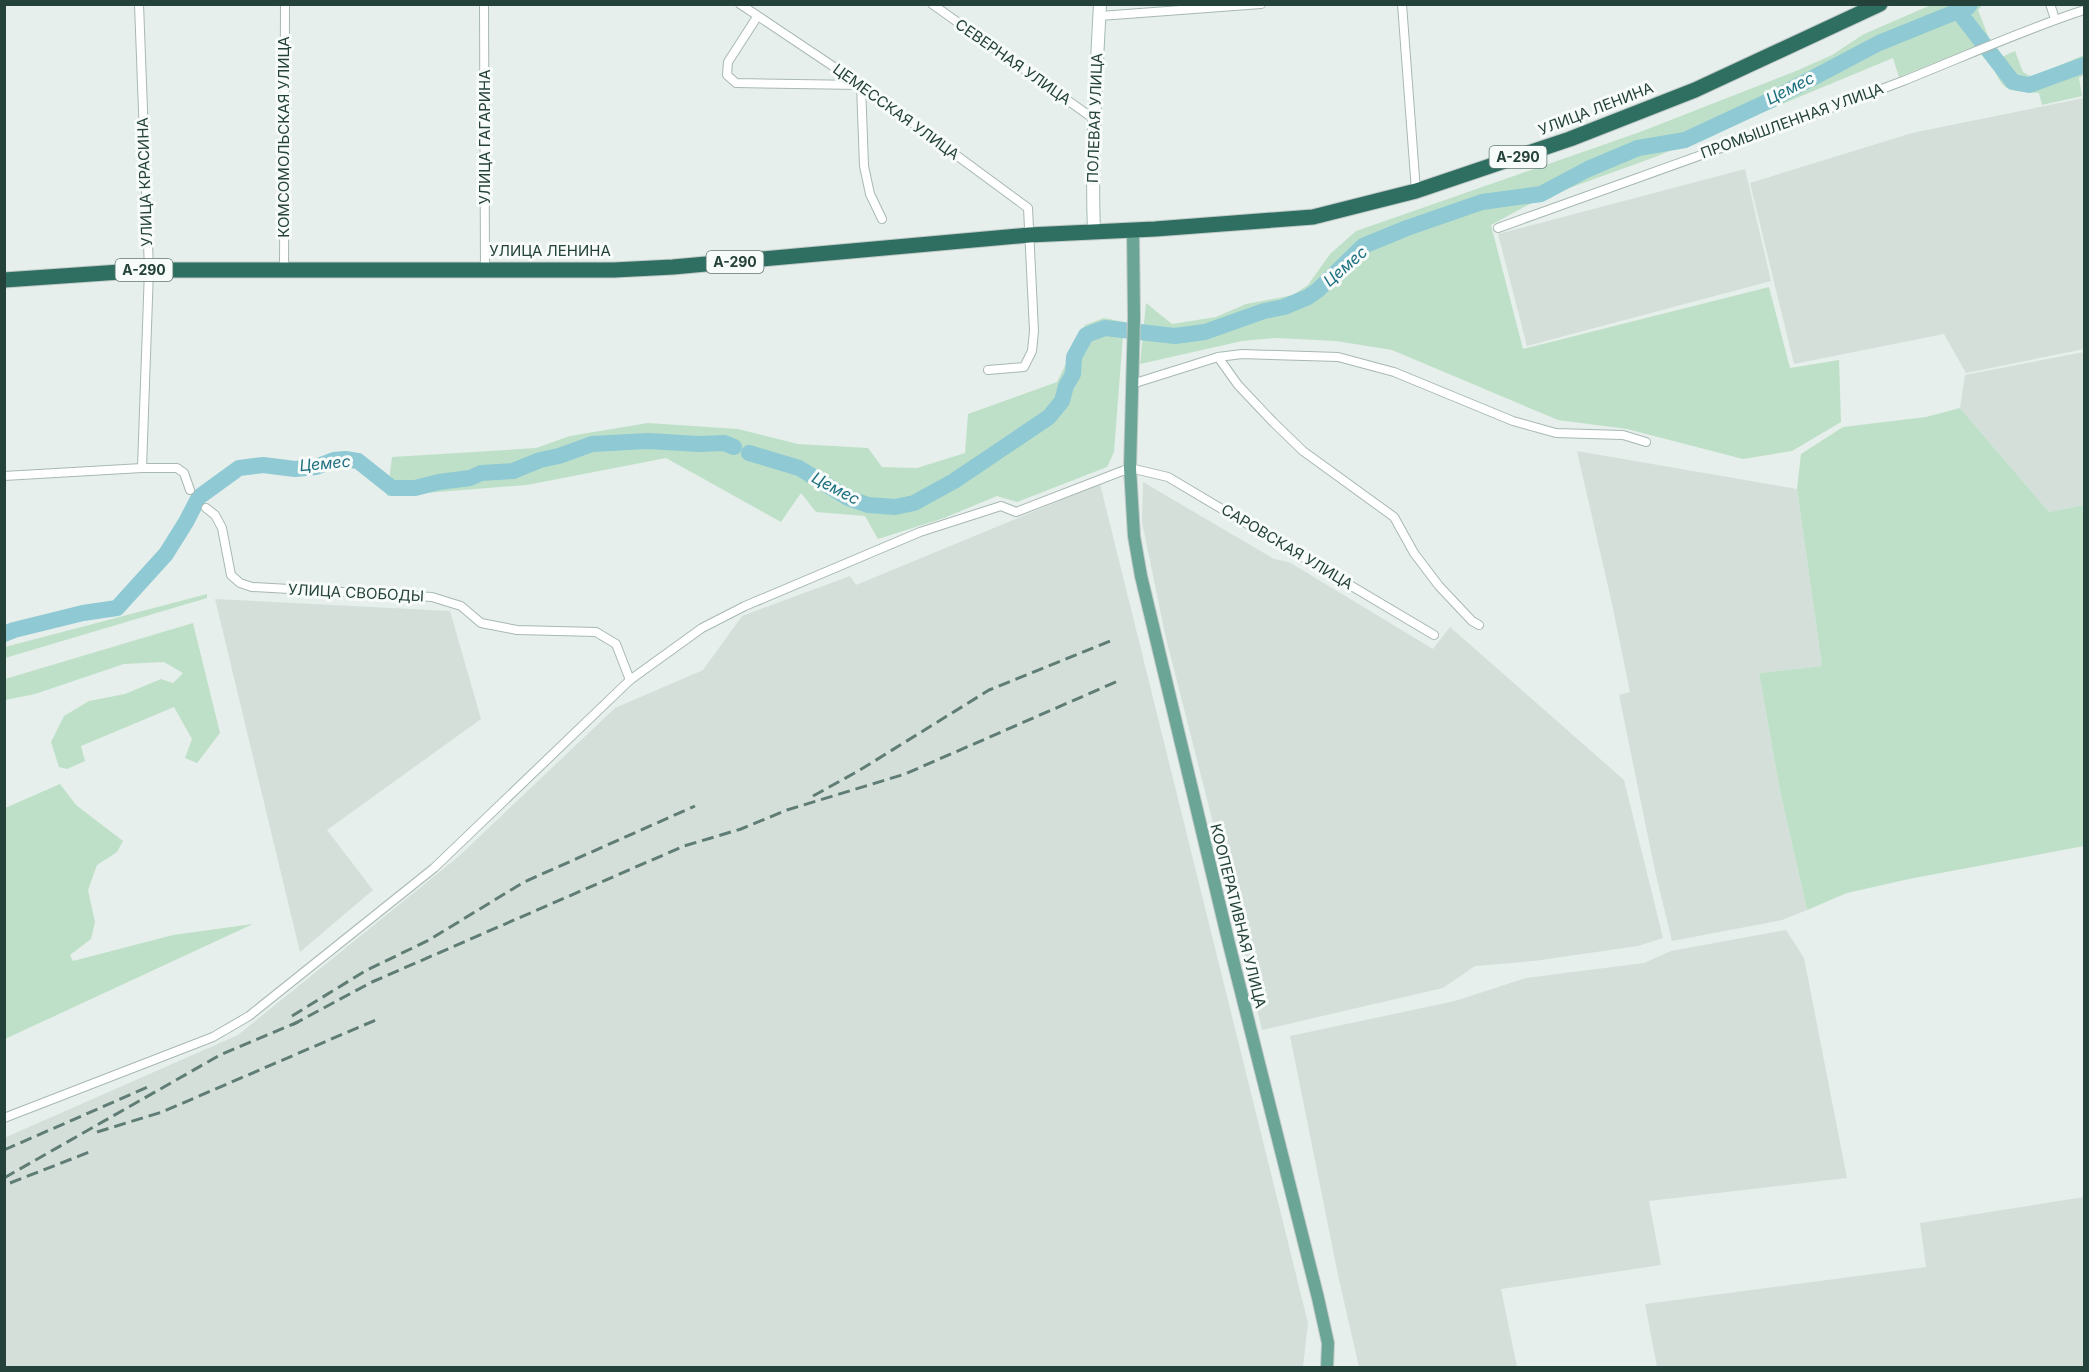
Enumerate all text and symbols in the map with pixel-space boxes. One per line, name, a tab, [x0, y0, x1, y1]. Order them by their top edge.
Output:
street label: СЕВЕРНАЯ УЛИЦА	[952, 15, 1075, 109]
street label: КОМСОМОЛЬСКАЯ УЛИЦА	[274, 36, 293, 238]
street label: ПОЛЕВАЯ УЛИЦА	[1083, 53, 1106, 183]
street label: ЦЕМЕССКАЯ УЛИЦА	[829, 59, 963, 164]
water label: Цемес	[1763, 67, 1817, 109]
street label: УЛИЦА ГАГАРИНА	[475, 69, 494, 205]
street label: УЛИЦА ЛЕНИНА	[1536, 78, 1656, 139]
street label: ПРОМЫШЛЕННАЯ УЛИЦА	[1698, 79, 1886, 162]
street label: УЛИЦА КРАСИНА	[133, 117, 156, 247]
road number: А-290	[1490, 146, 1546, 168]
street label: УЛИЦА ЛЕНИНА	[489, 241, 611, 260]
water label: Цемес	[1319, 242, 1371, 290]
road number: А-290	[706, 251, 764, 273]
road number: А-290	[116, 259, 172, 281]
water label: Цемес	[299, 451, 351, 475]
water label: Цемес	[809, 467, 863, 509]
street label: САРОВСКАЯ УЛИЦА	[1218, 500, 1357, 593]
street label: УЛИЦА СВОБОДЫ	[287, 579, 425, 606]
street label: КООПЕРАТИВНАЯ УЛИЦА	[1206, 822, 1271, 1010]

